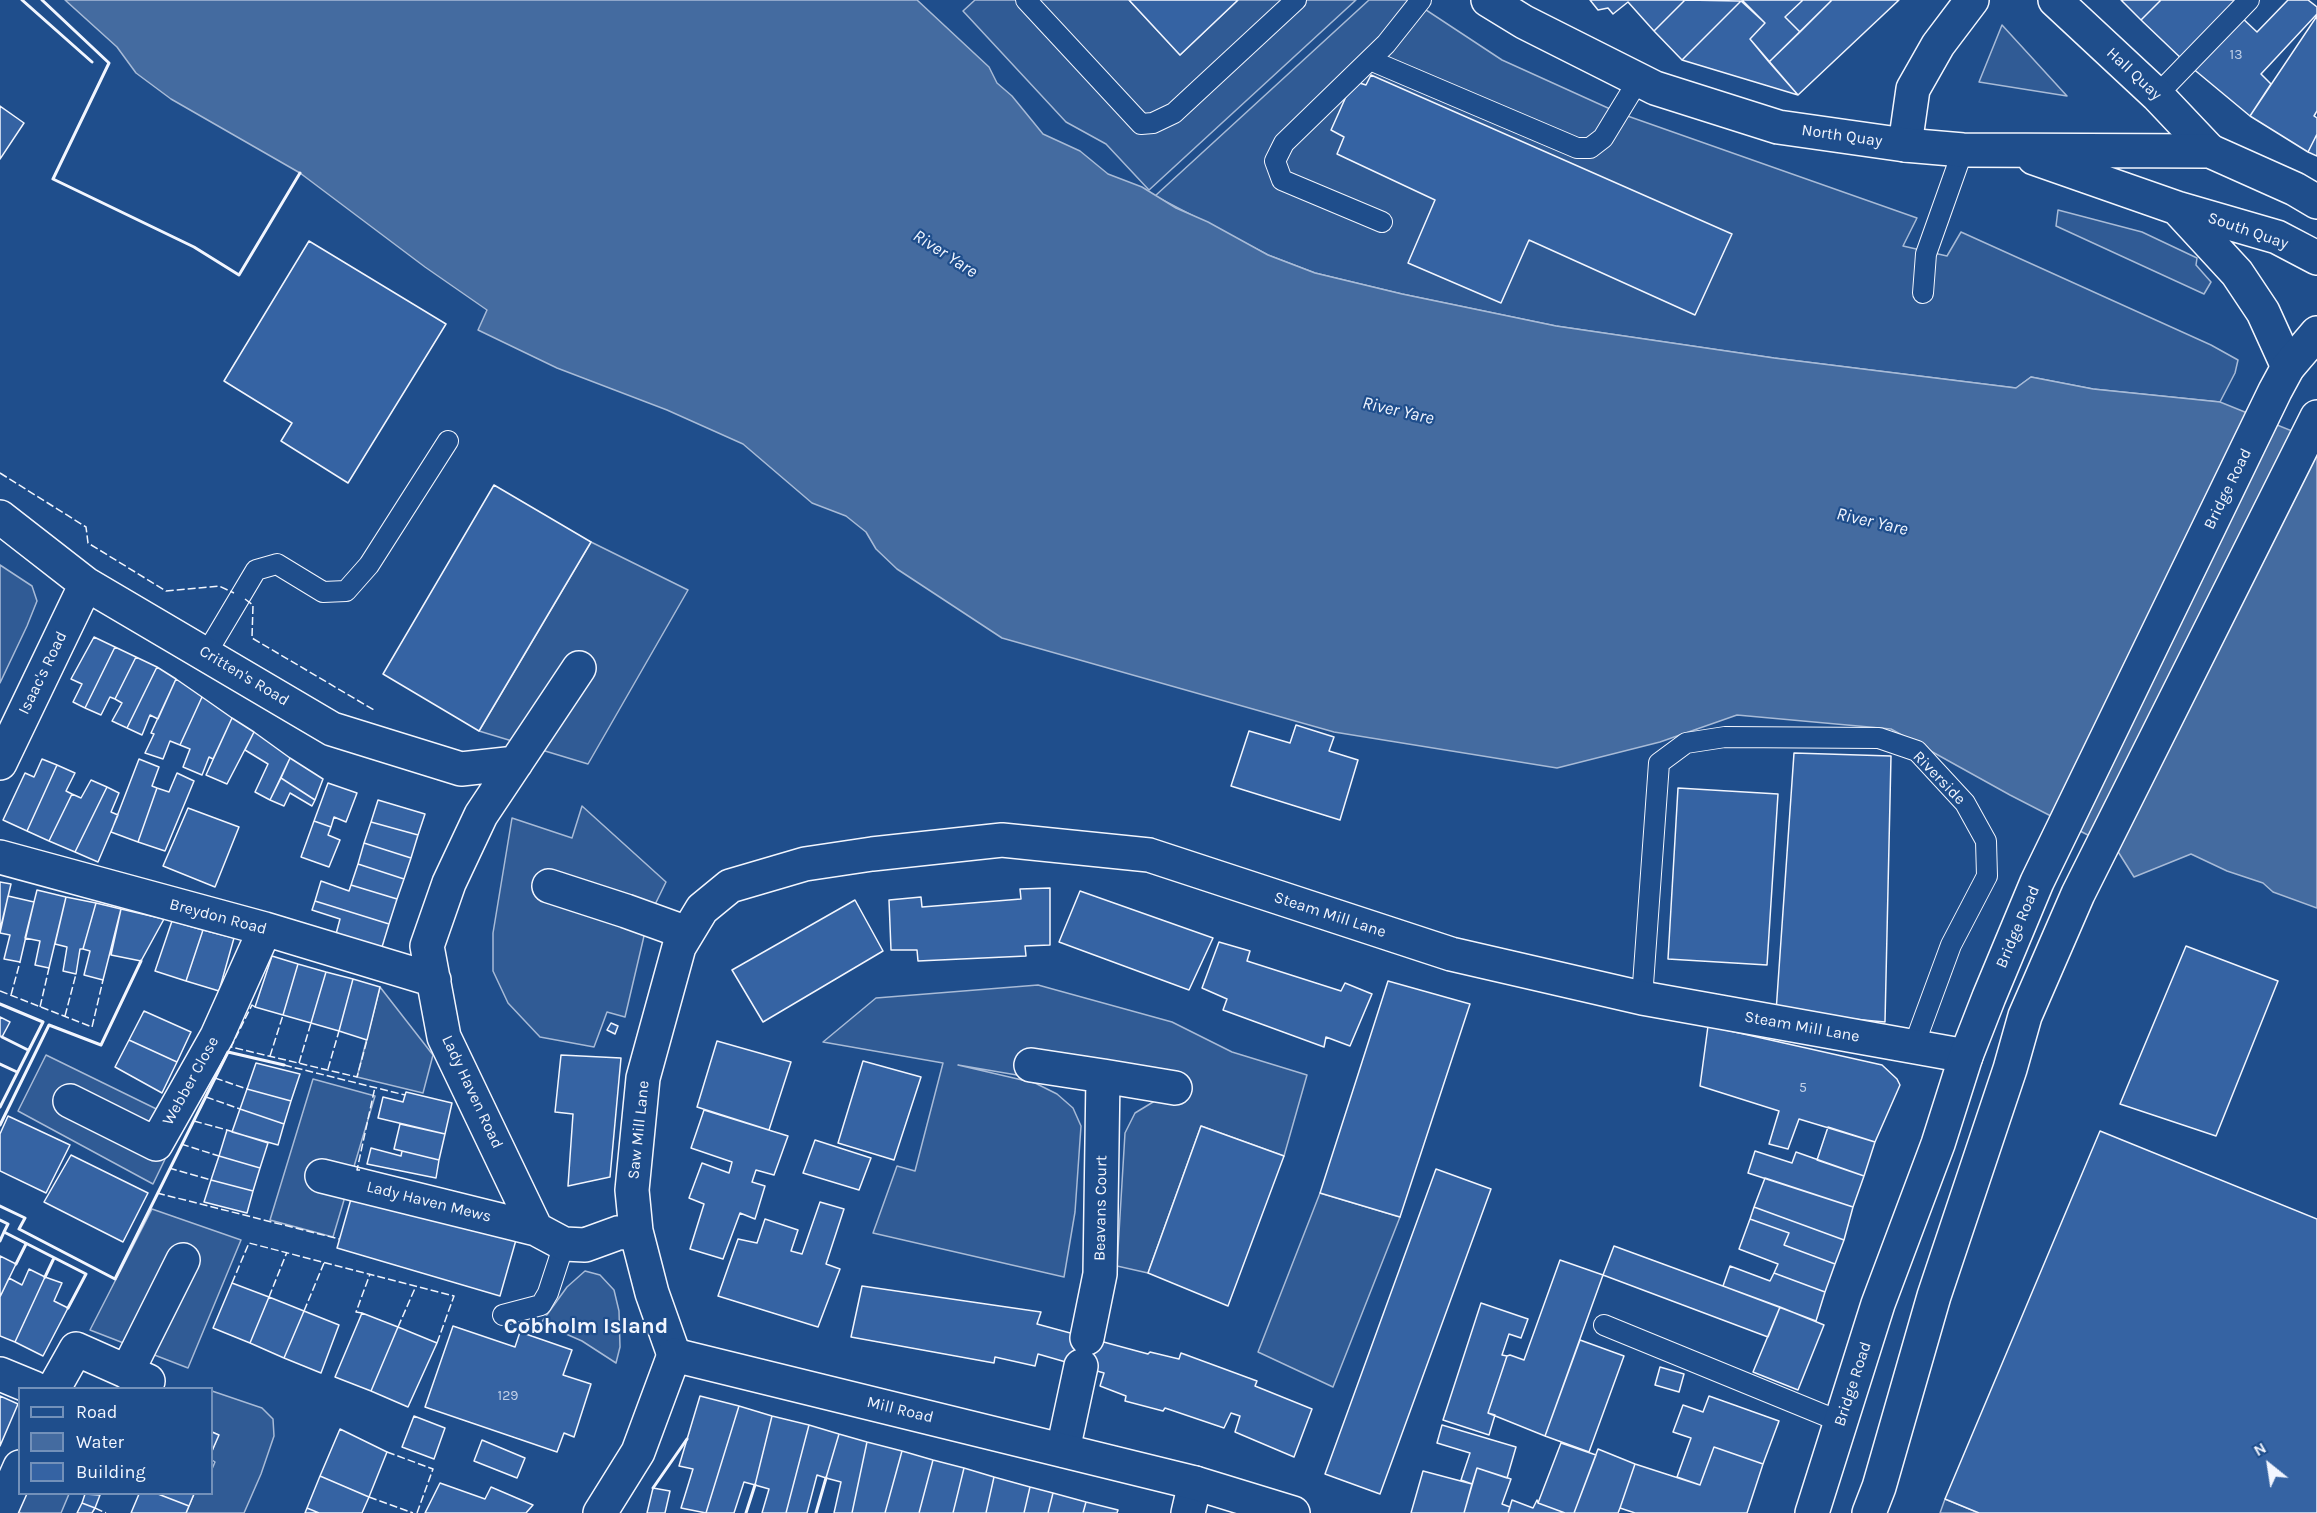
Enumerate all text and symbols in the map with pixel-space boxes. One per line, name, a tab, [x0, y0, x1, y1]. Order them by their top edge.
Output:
street label: Hall Quay	[2102, 44, 2166, 104]
house number: 13	[2230, 47, 2242, 63]
street label: North Quay	[1800, 121, 1884, 151]
street label: South Quay	[2205, 208, 2291, 254]
water label: River Yare	[909, 225, 981, 283]
water label: River Yare	[1360, 392, 1436, 430]
street label: Bridge Road	[2200, 445, 2256, 533]
water label: River Yare	[1834, 503, 1910, 541]
street label: Isaac's Road	[15, 628, 71, 718]
street label: Critten's Road	[196, 642, 292, 710]
street label: Riverside	[1909, 747, 1969, 809]
street label: Bridge Road	[1992, 883, 2044, 971]
street label: Steam Mill Lane	[1272, 888, 1388, 942]
street label: Breydon Road	[167, 895, 269, 939]
street label: Steam Mill Lane	[1743, 1007, 1861, 1047]
street label: Lady Haven Road	[437, 1032, 507, 1152]
street label: Webber Close	[159, 1033, 223, 1129]
street label: Saw Mill Lane	[624, 1080, 654, 1180]
house number: 5	[1799, 1080, 1807, 1096]
street label: Beavans Court	[1090, 1155, 1112, 1261]
street label: Lady Haven Mews	[365, 1177, 493, 1227]
district label: Cobholm Island	[504, 1314, 668, 1340]
street label: Bridge Road	[1830, 1339, 1876, 1429]
legend	[18, 1387, 213, 1495]
house number: 129	[498, 1388, 518, 1404]
street label: Mill Road	[865, 1392, 935, 1428]
text: Road	[76, 1401, 117, 1423]
text: Water	[76, 1431, 124, 1453]
north arrow	[2239, 1435, 2299, 1495]
text: N	[2250, 1438, 2269, 1460]
text: Building	[76, 1461, 146, 1483]

